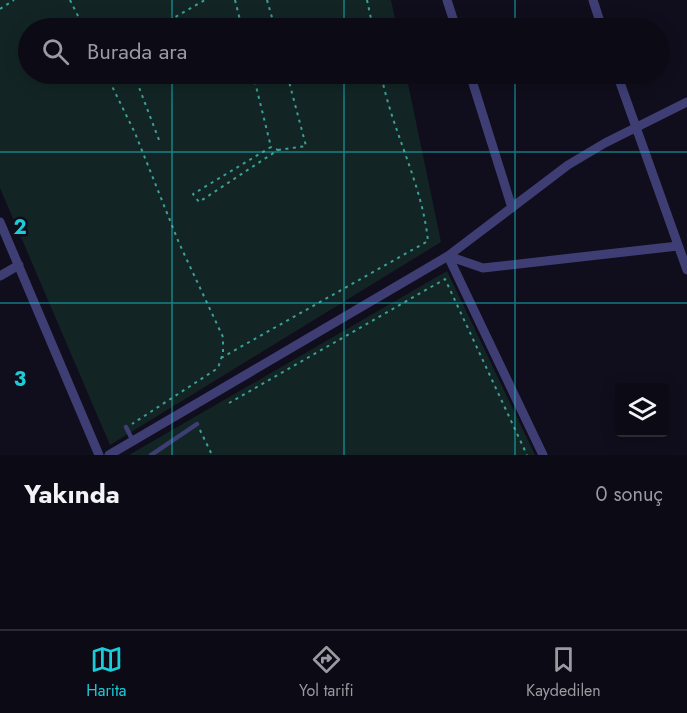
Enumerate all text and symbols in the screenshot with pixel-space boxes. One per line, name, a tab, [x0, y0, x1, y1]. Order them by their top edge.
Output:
search box	[18, 18, 669, 84]
icon: search	[39, 35, 72, 68]
text: Burada ara	[87, 35, 187, 67]
text: 2	[13, 213, 27, 242]
text: 3	[14, 365, 26, 394]
map controls	[615, 383, 669, 437]
button: layers	[615, 383, 669, 437]
text: Yakında	[24, 475, 120, 513]
text: 0 sonuç	[595, 480, 663, 509]
tab: Harita	[86, 643, 127, 702]
tab: Yol tarifi	[299, 643, 354, 702]
tab: Kaydedilen	[526, 643, 601, 702]

